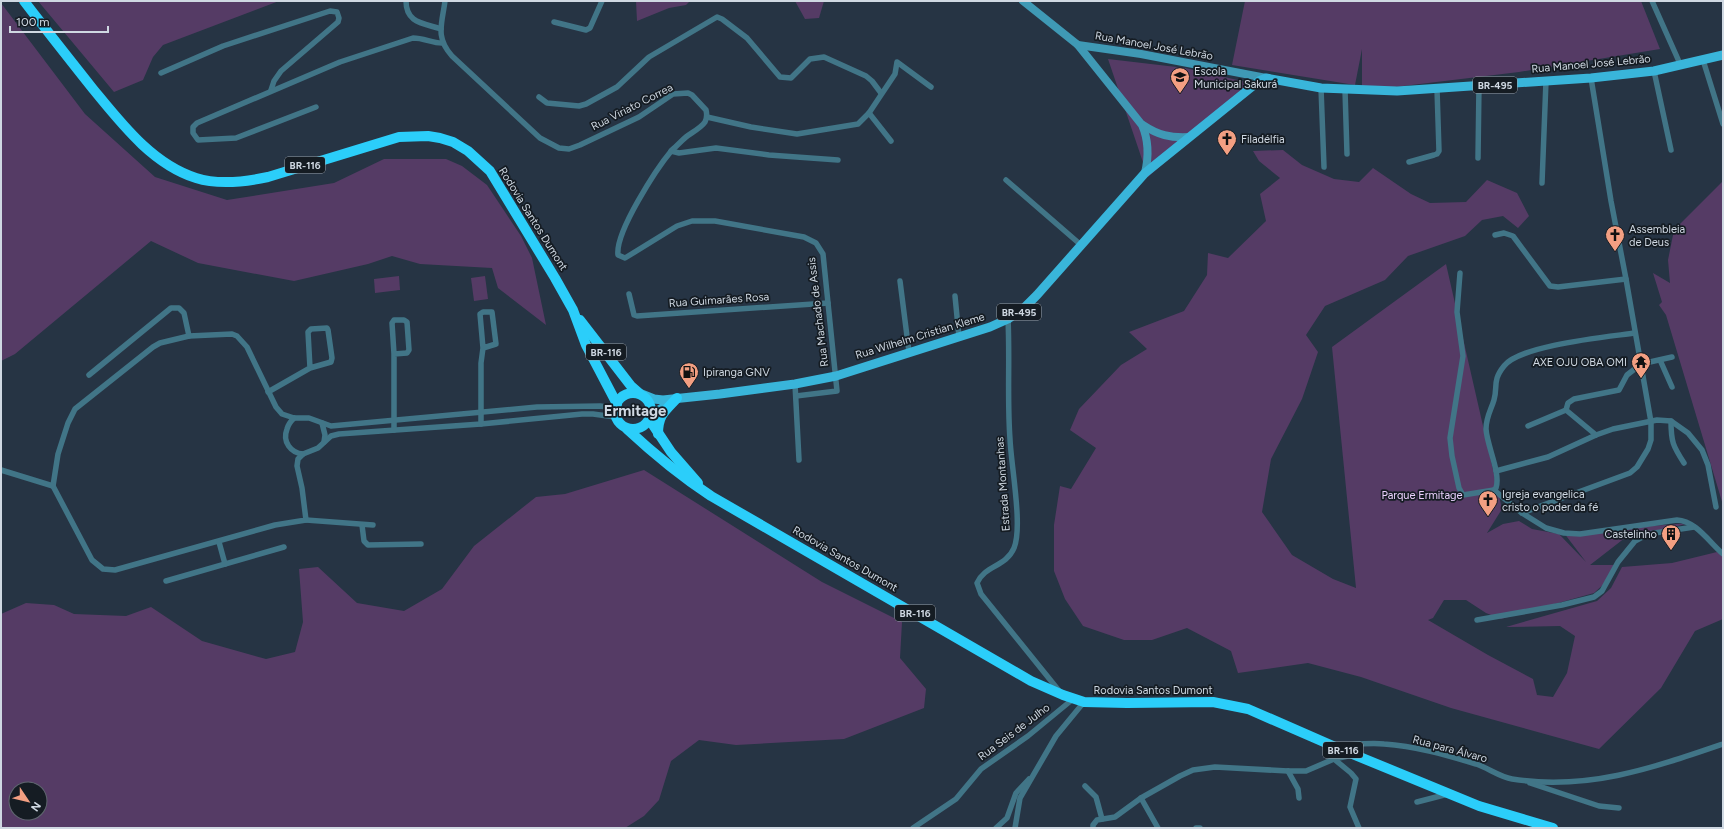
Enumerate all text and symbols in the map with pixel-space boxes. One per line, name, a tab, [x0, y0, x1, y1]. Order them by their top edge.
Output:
scale bar	[10, 8, 108, 34]
text: 100 m	[16, 15, 50, 29]
street label: Rua Manoel José Lebrão	[1094, 29, 1214, 63]
street label: Rua Manoel José Lebrão	[1531, 52, 1651, 76]
place label: Escola Municipal Sakurá	[1194, 65, 1277, 91]
school or university icon: Escola Municipal Sakurá	[1169, 66, 1191, 94]
road number: BR-495	[1473, 77, 1517, 93]
street label: Rua Viriato Correa	[589, 81, 675, 133]
church icon: Filadélfia	[1216, 128, 1238, 156]
place label: Filadélfia	[1241, 133, 1285, 146]
road number: BR-116	[285, 157, 325, 173]
street label: Rodovia Santos Dumont	[496, 165, 570, 273]
place label: Assembleia de Deus	[1629, 223, 1685, 249]
church icon: Assembleia de Deus	[1604, 224, 1626, 252]
street label: Rua Machado de Assis	[805, 257, 831, 367]
street label: Rua Guimarães Rosa	[668, 290, 770, 310]
road number: BR-495	[997, 304, 1041, 320]
street label: Rua Wilhelm Cristian Kleme	[854, 310, 986, 362]
road number: BR-116	[586, 344, 626, 360]
temple icon: AXE OJU OBA OMI	[1630, 351, 1652, 379]
place label: AXE OJU OBA OMI	[1533, 356, 1627, 369]
fuel station icon: Ipiranga GNV	[678, 361, 700, 389]
place label: Ipiranga GNV	[703, 366, 770, 379]
district label: Ermitage	[604, 402, 667, 420]
street label: Estrada Montanhas	[993, 436, 1013, 532]
place label: Igreja evangelica cristo o poder da fé	[1502, 488, 1598, 514]
park label: Parque Ermitage	[1381, 489, 1463, 502]
church icon: Igreja evangelica cristo o poder da fé	[1477, 489, 1499, 517]
building icon: Castelinho	[1660, 523, 1682, 551]
street label: Rodovia Santos Dumont	[790, 524, 900, 594]
place label: Castelinho	[1605, 528, 1657, 541]
road number: BR-116	[895, 605, 935, 621]
street label: Rodovia Santos Dumont	[1093, 684, 1213, 697]
street label: Rua Seis de Julho	[976, 701, 1052, 763]
street label: Rua para Álvaro	[1411, 733, 1489, 765]
road number: BR-116	[1323, 742, 1363, 758]
north arrow	[8, 781, 48, 821]
text: N	[28, 799, 44, 814]

